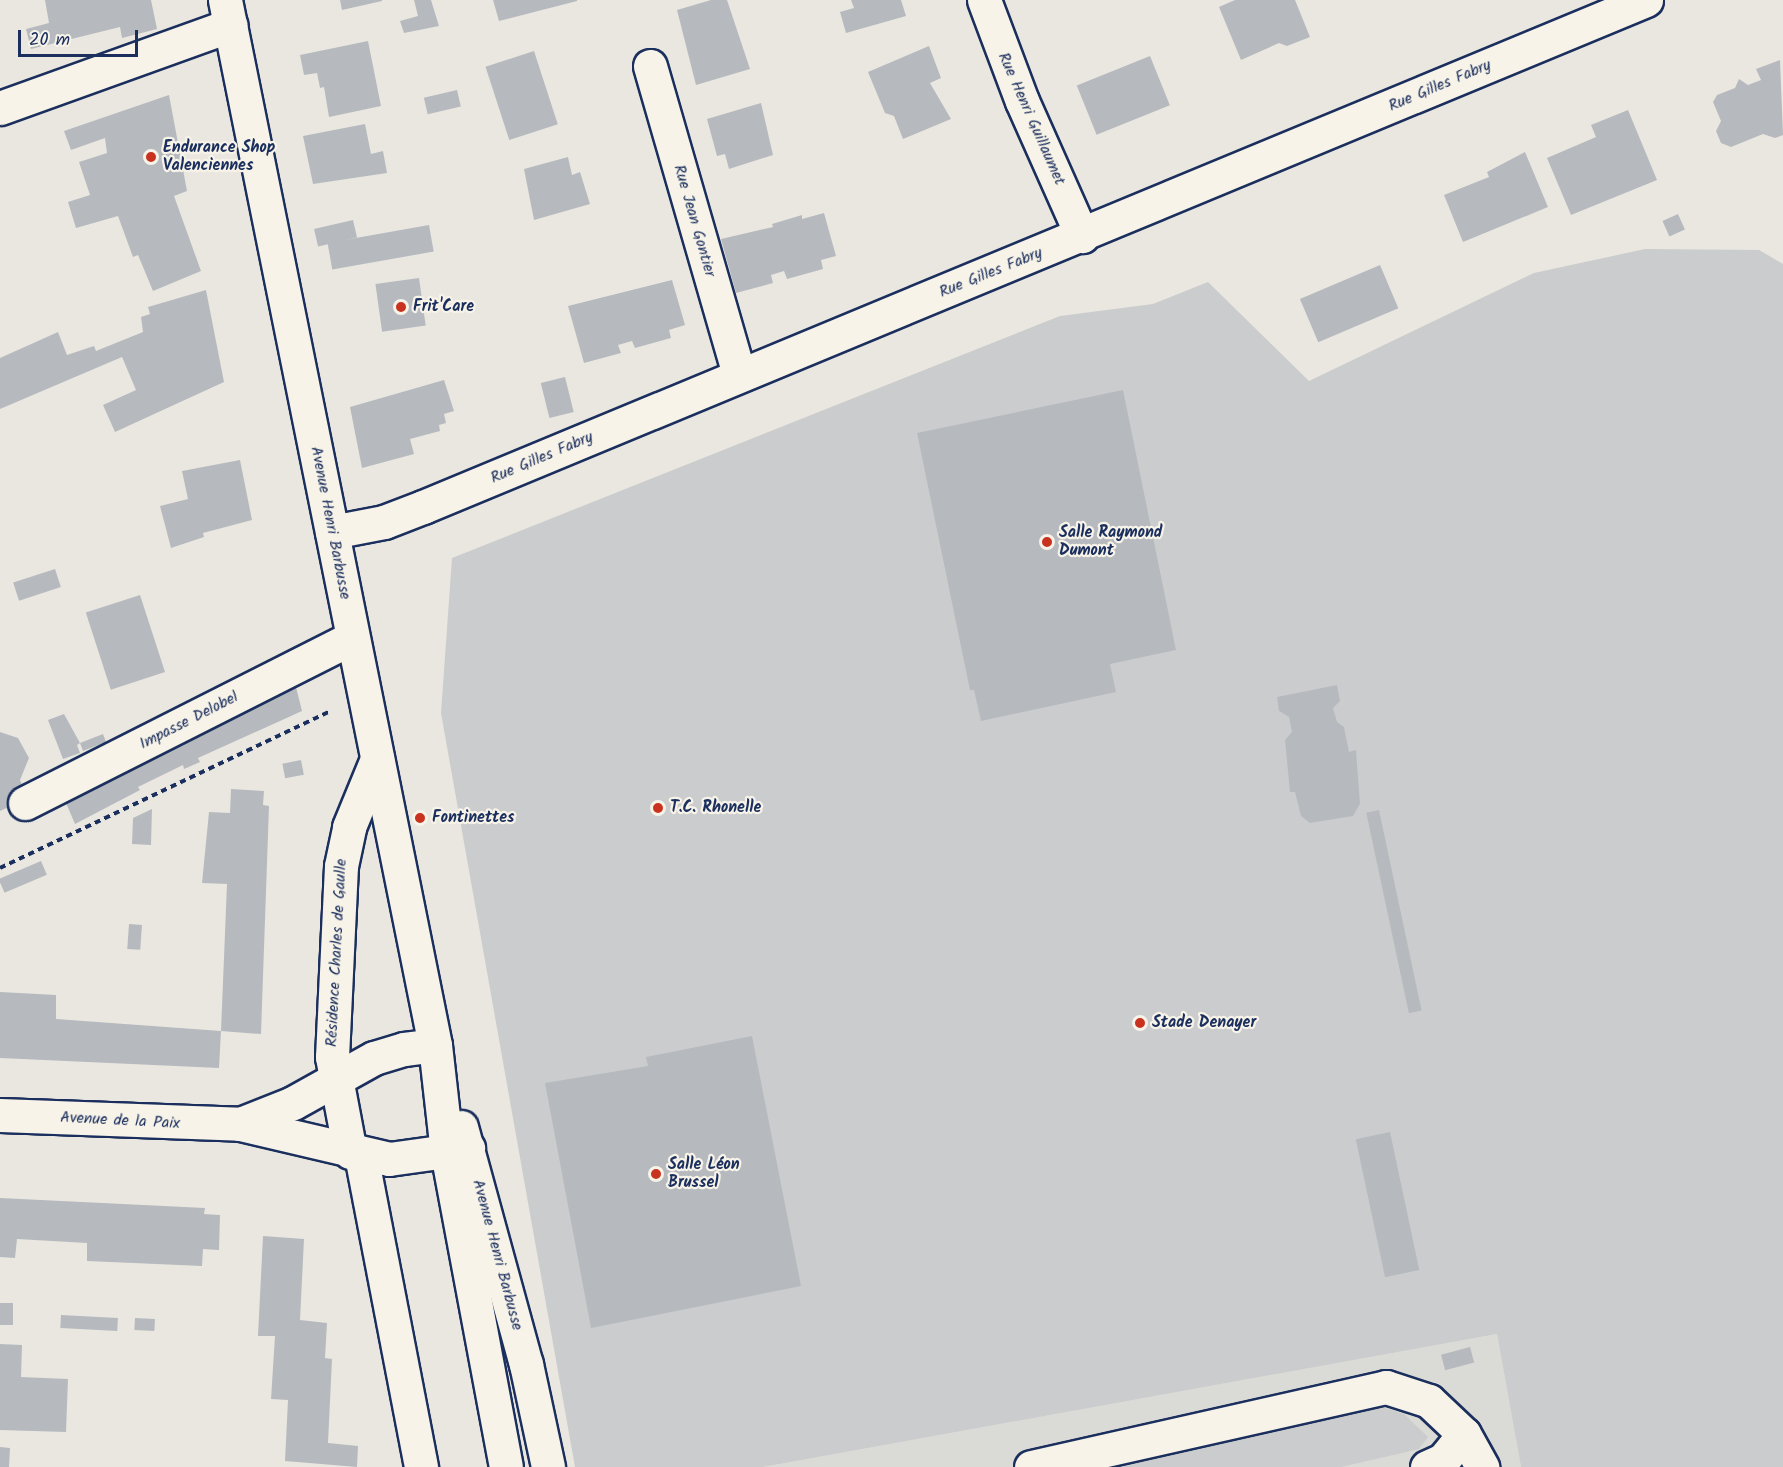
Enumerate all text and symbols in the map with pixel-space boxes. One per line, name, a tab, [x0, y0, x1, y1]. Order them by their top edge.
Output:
scale bar	[21, 18, 141, 56]
text: 20 m	[29, 26, 70, 55]
street label: Rue Henri Guillaumet	[993, 50, 1069, 188]
street label: Rue Gilles Fabry	[1386, 56, 1494, 116]
place label: Endurance Shop Valenciennes	[163, 138, 275, 176]
marker: Endurance Shop Valenciennes	[144, 150, 158, 164]
street label: Rue Jean Gontier	[669, 163, 719, 279]
street label: Rue Gilles Fabry	[937, 244, 1045, 302]
place label: Frit'Care	[413, 297, 474, 317]
marker: Frit'Care	[394, 300, 408, 314]
street label: Rue Gilles Fabry	[488, 428, 596, 488]
street label: Avenue Henri Barbusse	[306, 445, 354, 601]
place label: Salle Raymond Dumont	[1059, 523, 1162, 561]
marker: Salle Raymond Dumont	[1040, 535, 1054, 549]
street label: Impasse Delobel	[136, 688, 242, 754]
place label: T.C. Rhonelle	[670, 798, 761, 818]
marker: T.C. Rhonelle	[651, 801, 665, 815]
place label: Fontinettes	[432, 808, 515, 828]
marker: Fontinettes	[413, 811, 427, 825]
street label: Résidence Charles de Gaulle	[322, 858, 352, 1048]
place label: Stade Denayer	[1152, 1013, 1256, 1033]
marker: Stade Denayer	[1133, 1016, 1147, 1030]
street label: Avenue de la Paix	[60, 1108, 180, 1134]
place label: Salle Léon Brussel	[668, 1155, 740, 1193]
marker: Salle Léon Brussel	[649, 1167, 663, 1181]
street label: Avenue Henri Barbusse	[468, 1177, 526, 1333]

